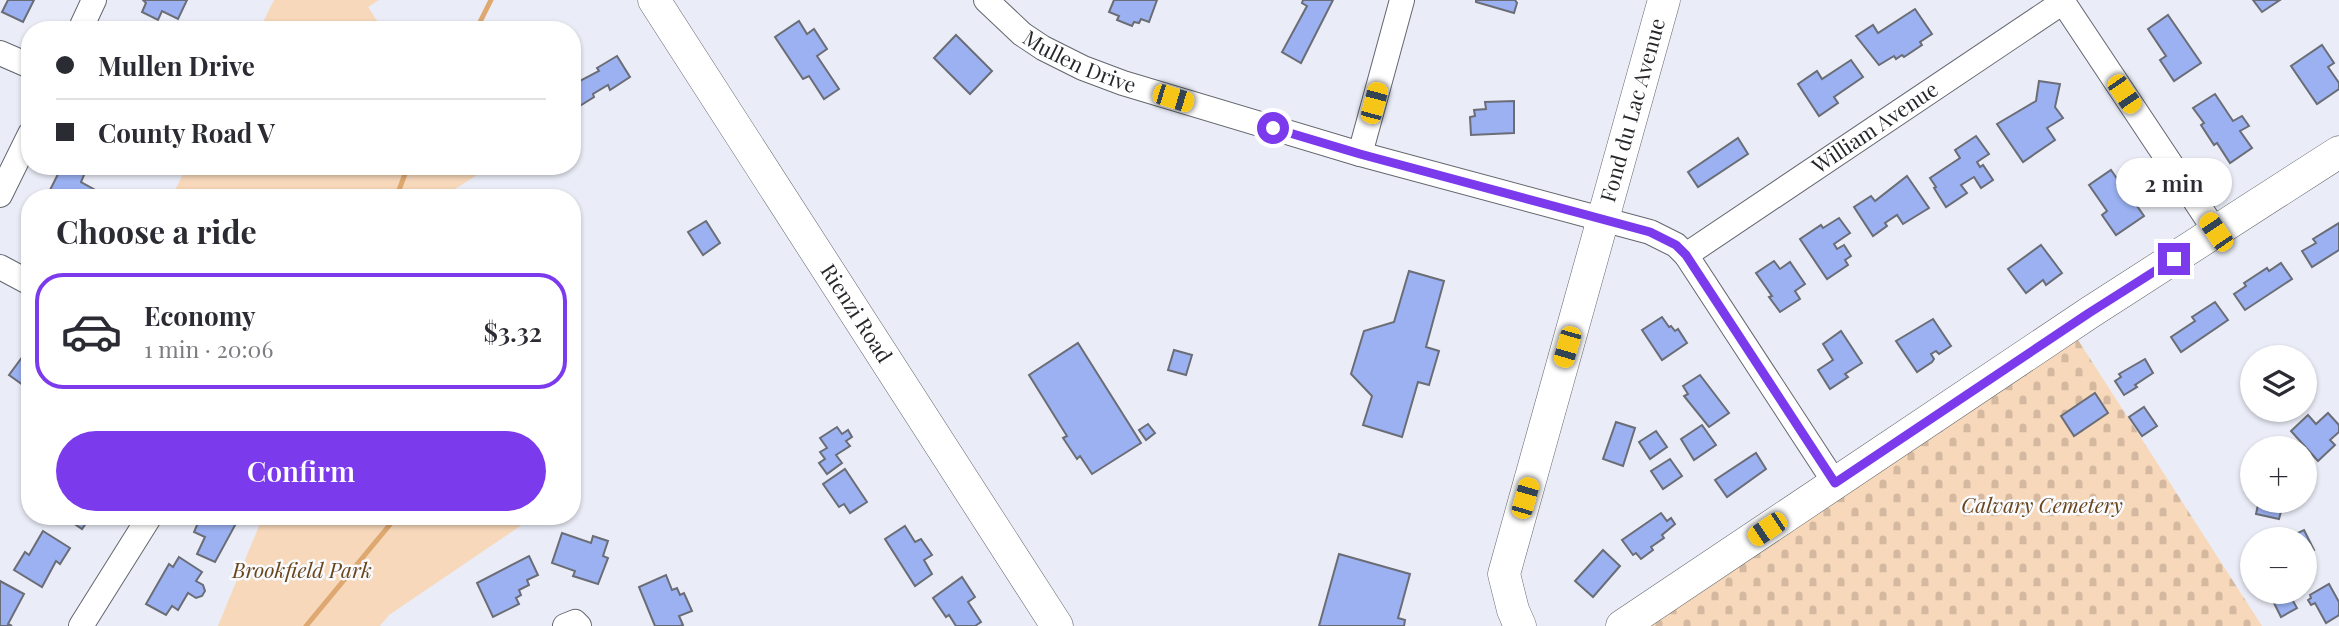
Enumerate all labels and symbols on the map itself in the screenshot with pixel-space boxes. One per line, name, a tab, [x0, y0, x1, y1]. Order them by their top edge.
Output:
street label: Fond du Lac Avenue	[1592, 15, 1670, 205]
street label: Mullen Drive	[1018, 23, 1140, 98]
car	[2104, 71, 2145, 117]
street label: William Avenue	[1805, 74, 1943, 179]
car	[1359, 80, 1390, 126]
car	[1150, 82, 1197, 114]
route start	[1257, 112, 1289, 144]
callout: 2 min	[2116, 158, 2232, 206]
car	[2196, 209, 2237, 255]
route end	[2158, 243, 2190, 275]
street label: Rienzi Road	[815, 258, 900, 367]
car	[1552, 324, 1583, 370]
car	[1510, 475, 1541, 521]
park label: Calvary Cemetery	[1961, 490, 2123, 518]
car	[1744, 509, 1791, 549]
park label: Brookfield Park	[231, 555, 372, 583]

